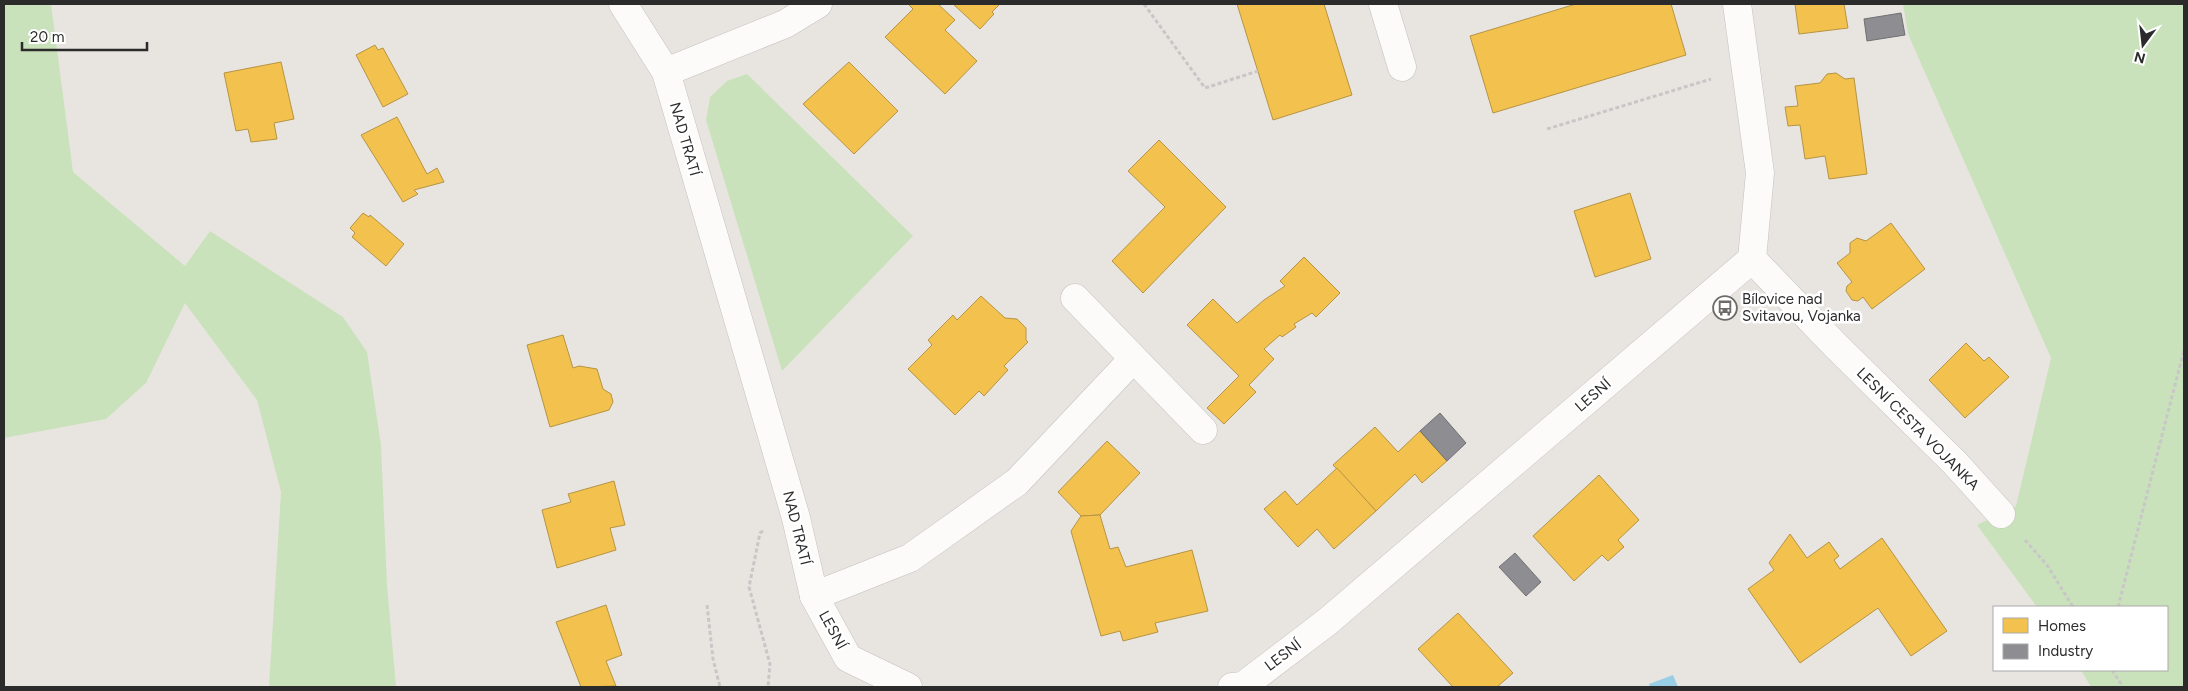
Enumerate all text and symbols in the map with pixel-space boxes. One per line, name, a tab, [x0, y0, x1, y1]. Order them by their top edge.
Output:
scale bar	[22, 20, 148, 52]
north arrow	[2118, 20, 2168, 70]
text: 20 m	[30, 28, 64, 46]
text: N	[2132, 47, 2147, 67]
street label: NAD TRATÍ	[666, 100, 704, 179]
place label: Bílovice nad Svitavou, Vojanka	[1742, 290, 1861, 325]
bus stop icon: Bílovice nad Svitavou, Vojanka	[1712, 295, 1738, 321]
street label: LESNÍ CESTA VOJANKA	[1853, 364, 1983, 494]
street label: LESNÍ	[1571, 374, 1615, 415]
street label: NAD TRATÍ	[779, 489, 815, 568]
legend	[1993, 606, 2168, 671]
street label: LESNÍ	[815, 607, 851, 653]
text: Homes	[2038, 617, 2086, 635]
street label: LESNÍ	[1261, 635, 1306, 675]
text: Industry	[2038, 642, 2093, 660]

